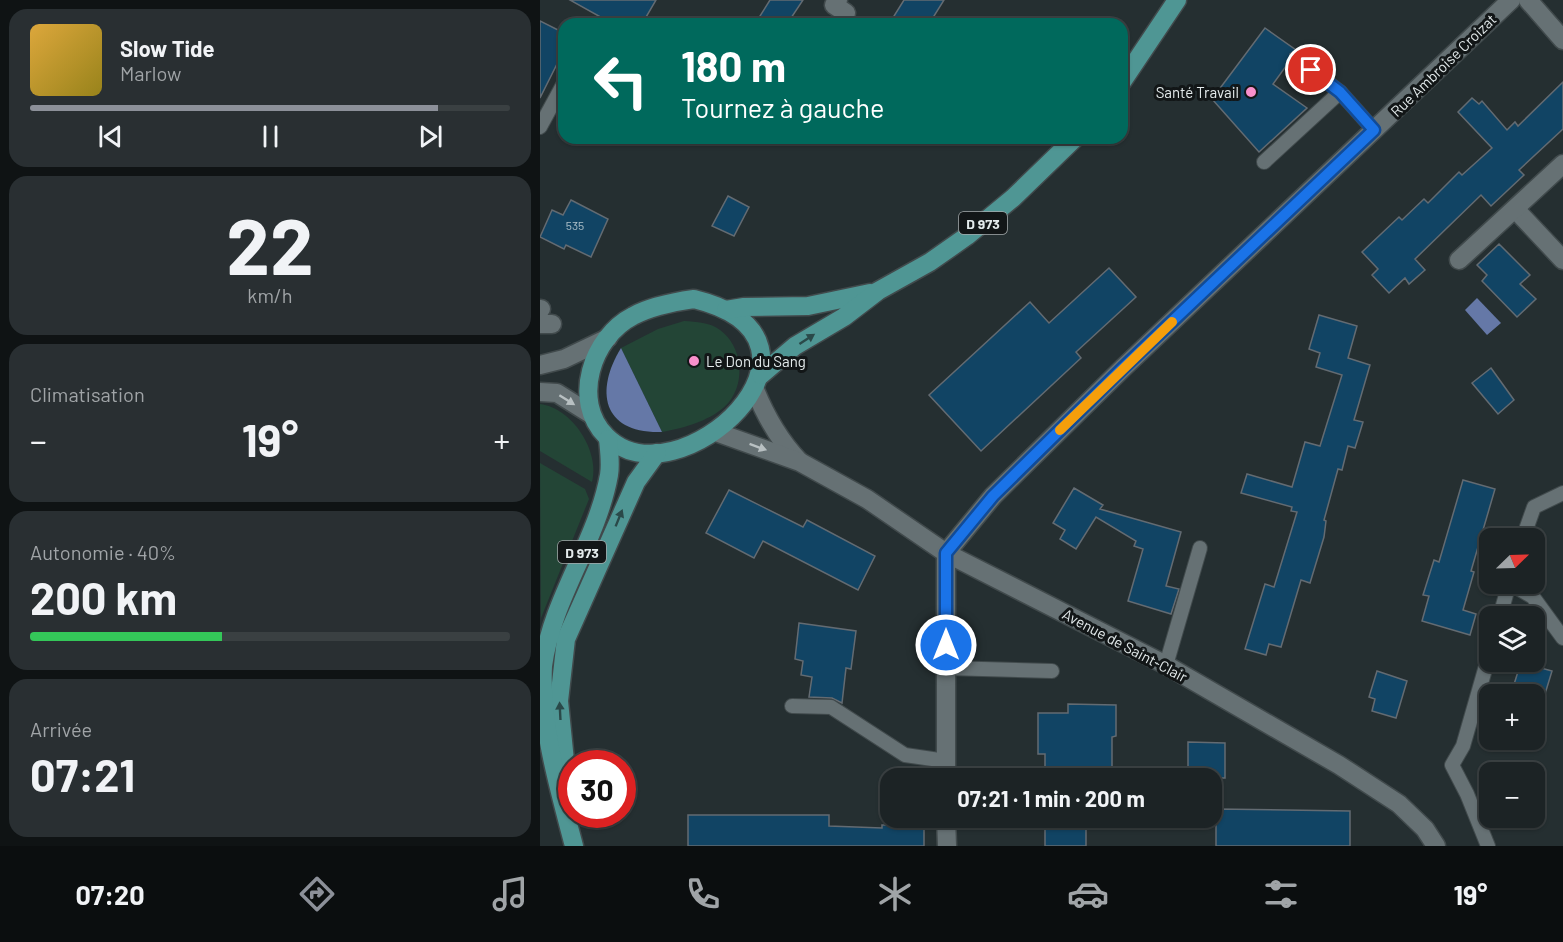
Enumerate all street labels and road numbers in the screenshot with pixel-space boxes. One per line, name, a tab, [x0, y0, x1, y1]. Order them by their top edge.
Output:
street label: Rue Ambroise Croizat	[1386, 10, 1500, 120]
road number: D 973	[959, 212, 1007, 234]
road number: D 973	[558, 541, 606, 563]
street label: Avenue de Saint-Clair	[1059, 604, 1191, 686]

